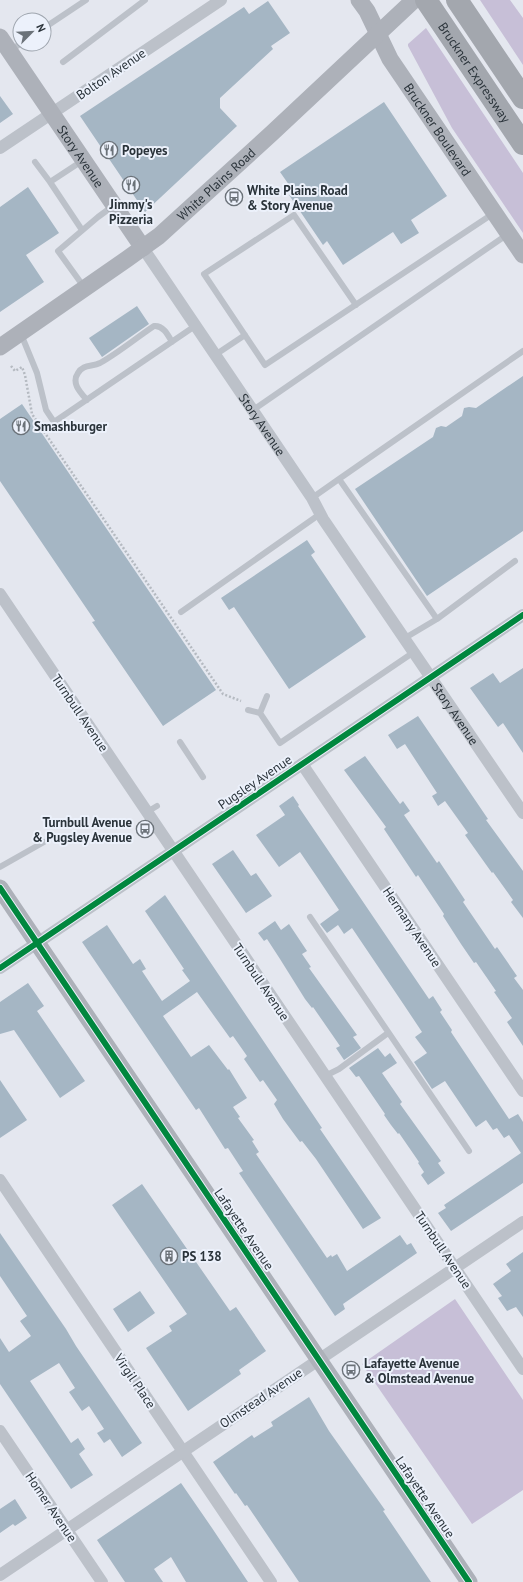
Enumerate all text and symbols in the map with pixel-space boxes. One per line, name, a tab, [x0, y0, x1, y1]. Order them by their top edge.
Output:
north arrow	[12, 12, 52, 52]
street label: Bruckner Expressway	[435, 19, 514, 126]
text: N	[33, 22, 49, 34]
street label: Bolton Avenue	[73, 44, 149, 104]
street label: Bruckner Boulevard	[400, 80, 475, 179]
street label: Story Avenue	[54, 122, 108, 191]
restaurant icon: Popeyes	[99, 140, 119, 160]
place label: Popeyes	[122, 142, 168, 159]
street label: White Plains Road	[173, 144, 259, 224]
restaurant icon: Jimmy's Pizzeria	[121, 175, 141, 195]
place label: White Plains Road & Story Avenue	[247, 182, 348, 214]
bus stop icon: White Plains Road & Story Avenue	[224, 187, 244, 207]
place label: Jimmy's Pizzeria	[109, 196, 153, 228]
street label: Story Avenue	[235, 390, 289, 459]
restaurant icon: Smashburger	[11, 416, 31, 436]
place label: Smashburger	[34, 418, 107, 435]
street label: Turnbull Avenue	[48, 671, 112, 755]
street label: Story Avenue	[428, 679, 483, 748]
street label: Pugsley Avenue	[215, 751, 295, 813]
place label: Turnbull Avenue & Pugsley Avenue	[32, 814, 132, 846]
bus stop icon: Turnbull Avenue & Pugsley Avenue	[135, 819, 155, 839]
street label: Hermany Avenue	[379, 884, 445, 970]
street label: Turnbull Avenue	[229, 940, 293, 1024]
street label: Lafayette Avenue	[210, 1185, 278, 1273]
street label: Turnbull Avenue	[411, 1208, 475, 1292]
building icon: PS 138	[159, 1246, 179, 1266]
place label: PS 138	[182, 1248, 222, 1265]
street label: Virgil Place	[110, 1349, 160, 1412]
place label: Lafayette Avenue & Olmstead Avenue	[364, 1355, 474, 1387]
bus stop icon: Lafayette Avenue & Olmstead Avenue	[341, 1360, 361, 1380]
street label: Olmstead Avenue	[216, 1364, 306, 1432]
street label: Lafayette Avenue	[391, 1453, 459, 1541]
street label: Homer Avenue	[21, 1469, 81, 1545]

